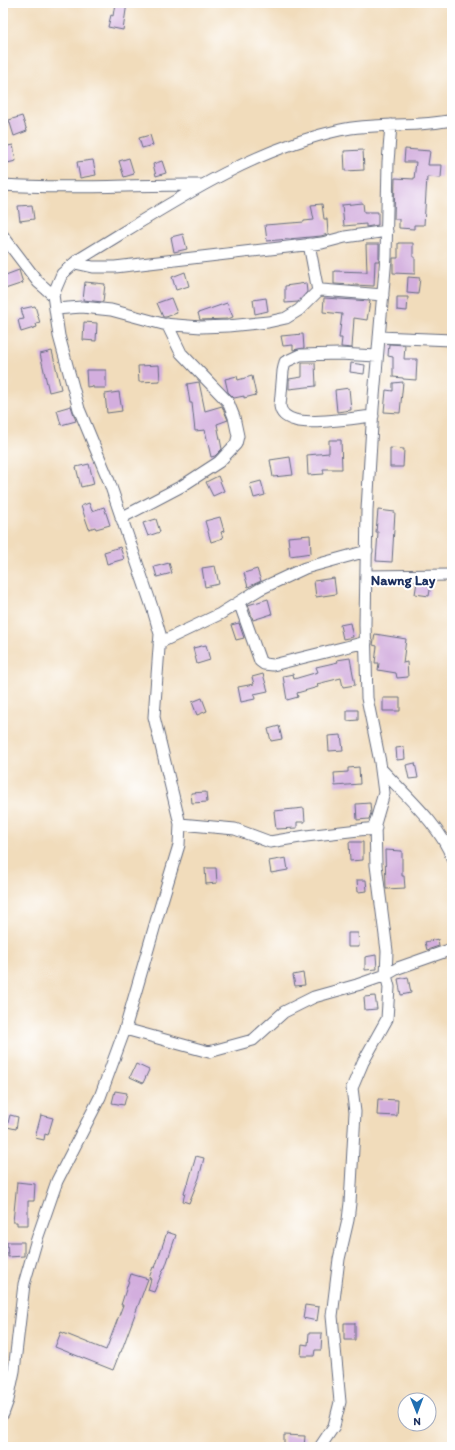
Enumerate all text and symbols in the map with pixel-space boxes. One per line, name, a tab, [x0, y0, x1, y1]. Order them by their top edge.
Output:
district label: Nawng Lay	[371, 572, 436, 589]
north arrow	[397, 1392, 437, 1432]
text: N	[413, 1415, 421, 1428]

